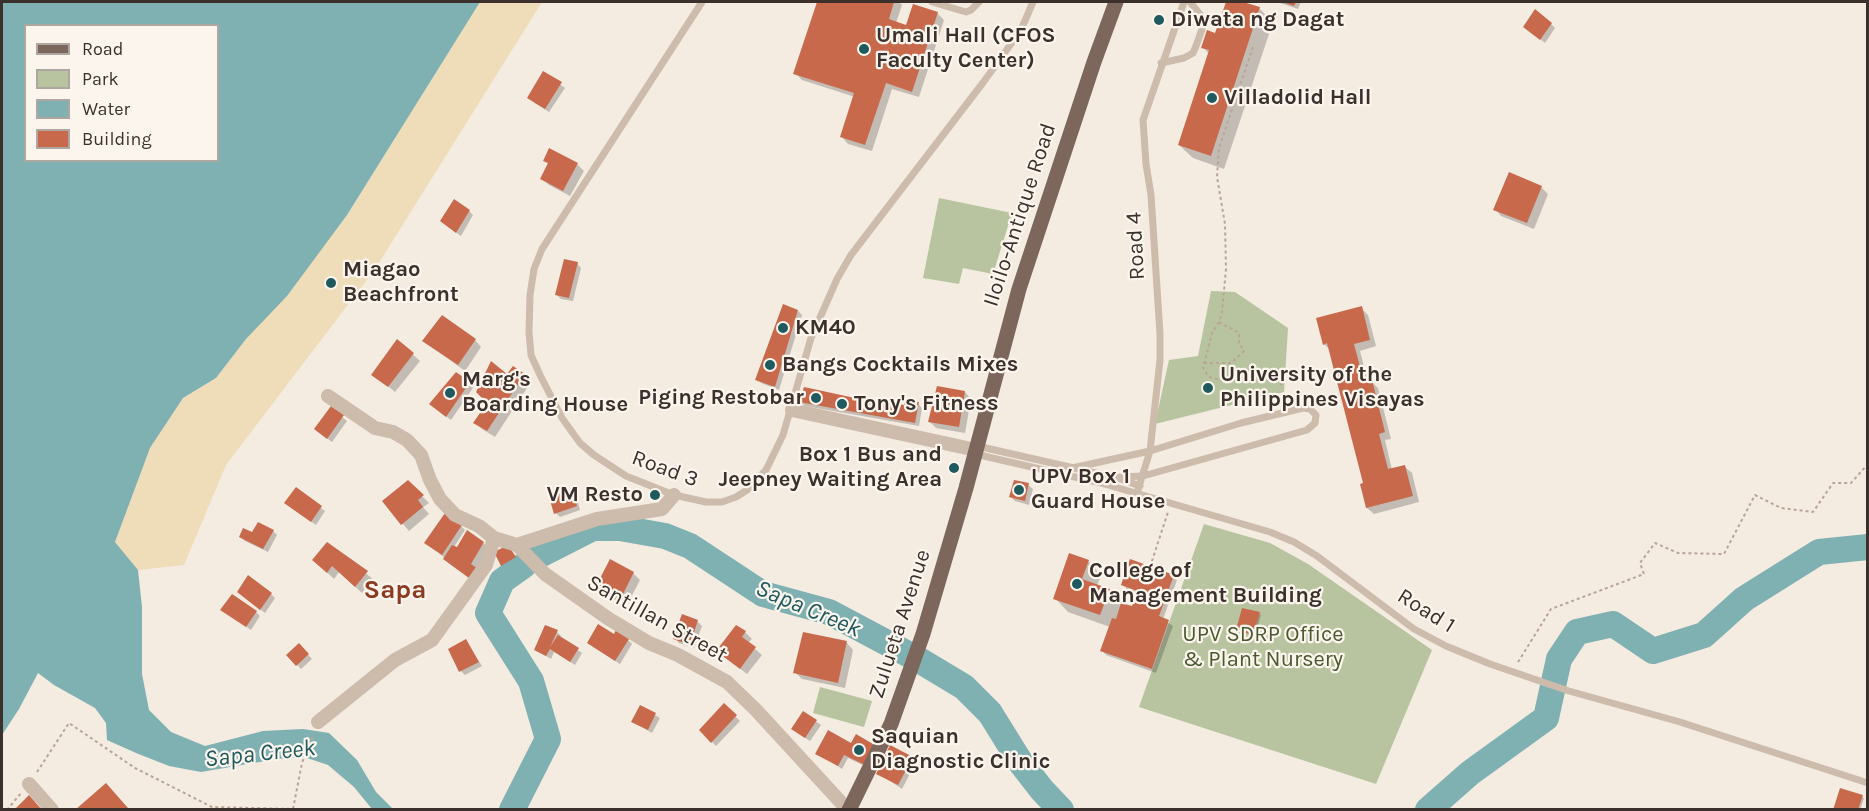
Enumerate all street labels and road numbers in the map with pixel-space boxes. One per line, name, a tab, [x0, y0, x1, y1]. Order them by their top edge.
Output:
street label: Iloilo-Antique Road	[978, 120, 1062, 310]
street label: Road 4	[1121, 211, 1151, 281]
street label: Road 3	[628, 445, 702, 493]
street label: Zulueta Avenue	[863, 546, 937, 702]
street label: Santillan Street	[582, 569, 732, 669]
street label: Road 1	[1392, 583, 1460, 639]

